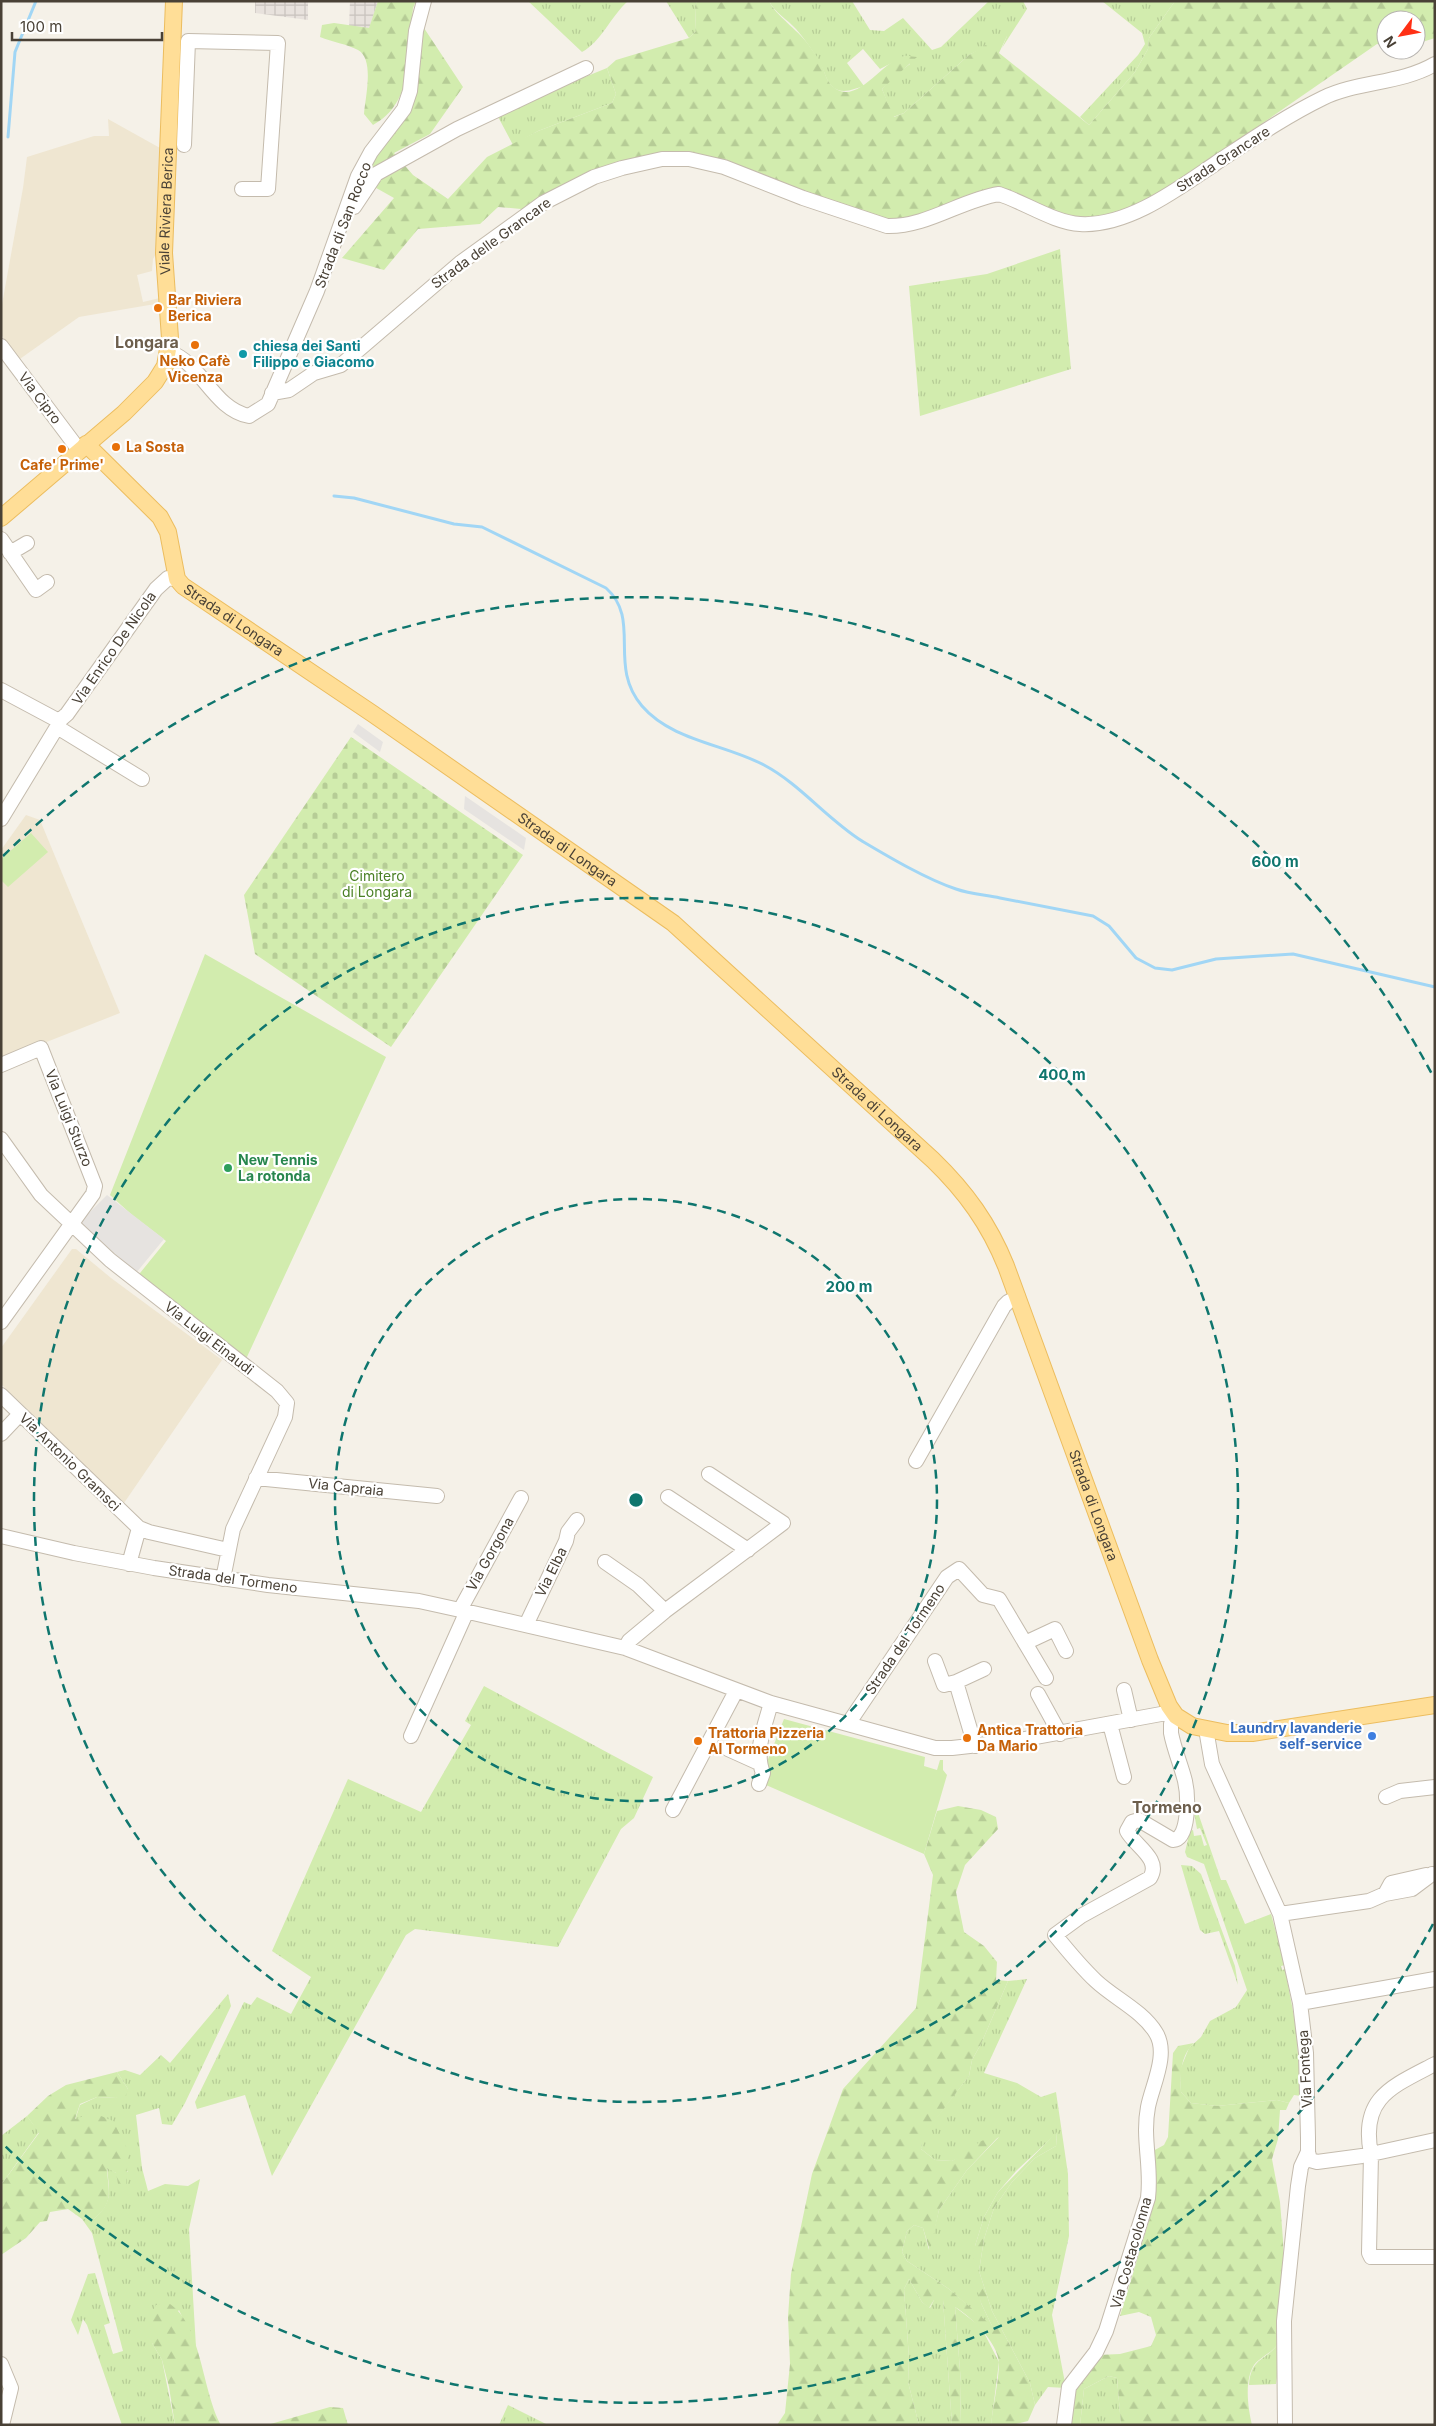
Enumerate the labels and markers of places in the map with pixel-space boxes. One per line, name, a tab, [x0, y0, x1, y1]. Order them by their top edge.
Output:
place label: Bar Riviera Berica	[168, 291, 242, 324]
marker: Bar Riviera Berica	[152, 302, 164, 314]
place label: chiesa dei Santi Filippo e Giacomo	[253, 337, 375, 370]
marker: Neko Cafè Vicenza	[189, 339, 201, 351]
marker: chiesa dei Santi Filippo e Giacomo	[237, 348, 249, 360]
place label: Neko Cafè Vicenza	[160, 352, 230, 385]
place label: La Sosta	[126, 438, 184, 455]
marker: La Sosta	[110, 441, 122, 453]
marker: Cafe' Prime'	[56, 443, 68, 455]
place label: Cafe' Prime'	[20, 456, 104, 473]
place label: New Tennis La rotonda	[238, 1151, 318, 1184]
marker: New Tennis La rotonda	[222, 1162, 234, 1174]
centre of rings	[627, 1491, 645, 1509]
place label: Laundry lavanderie self-service	[1230, 1719, 1362, 1752]
place label: Antica Trattoria Da Mario	[977, 1721, 1083, 1754]
place label: Trattoria Pizzeria Al Tormeno	[708, 1724, 824, 1757]
marker: Laundry lavanderie self-service	[1366, 1730, 1378, 1742]
marker: Antica Trattoria Da Mario	[961, 1732, 973, 1744]
marker: Trattoria Pizzeria Al Tormeno	[692, 1735, 704, 1747]

